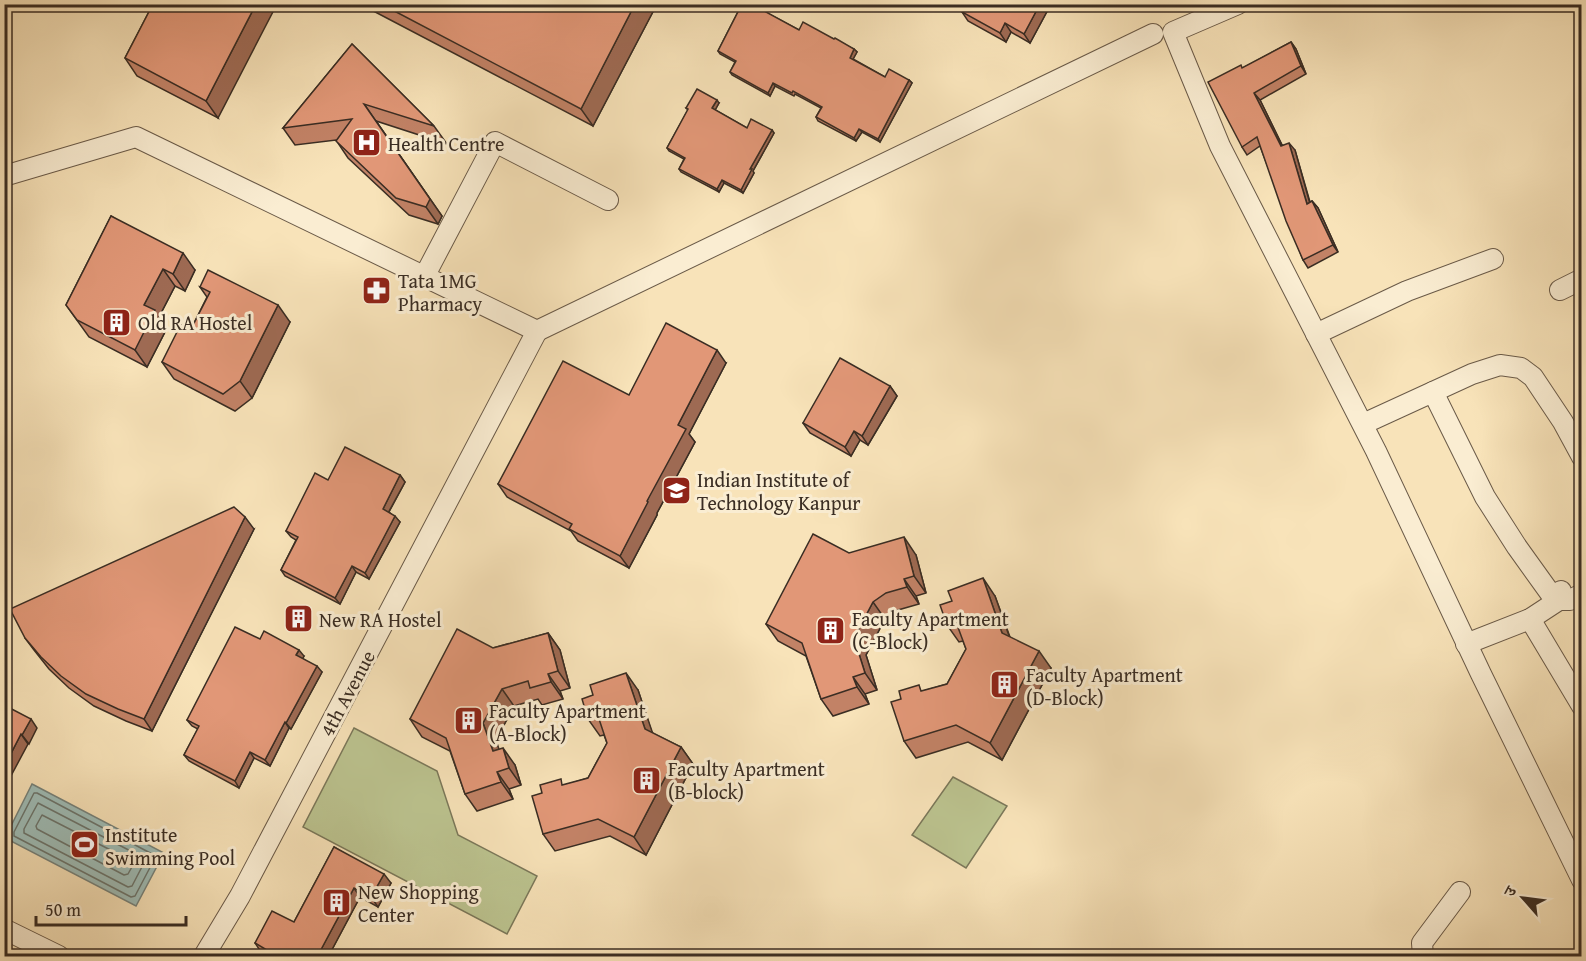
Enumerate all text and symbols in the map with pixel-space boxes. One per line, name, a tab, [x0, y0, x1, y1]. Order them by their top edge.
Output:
hospital icon: Health Centre	[351, 127, 383, 159]
place label: Health Centre	[388, 129, 504, 158]
place label: Tata 1MG Pharmacy	[398, 266, 482, 318]
pharmacy icon: Tata 1MG Pharmacy	[361, 275, 393, 307]
building icon: Old RA Hostel	[101, 306, 133, 338]
place label: Old RA Hostel	[138, 308, 253, 337]
place label: Indian Institute of Technology Kanpur	[697, 465, 861, 517]
school or university icon: Indian Institute of Technology Kanpur	[660, 475, 692, 507]
building icon: New RA Hostel	[282, 603, 314, 635]
place label: Faculty Apartment (C-Block)	[852, 604, 1009, 656]
place label: New RA Hostel	[319, 605, 442, 634]
building icon: Faculty Apartment (C-Block)	[815, 614, 847, 646]
street label: 4th Avenue	[312, 645, 382, 741]
place label: Faculty Apartment (D-Block)	[1026, 660, 1183, 712]
building icon: Faculty Apartment (D-Block)	[989, 669, 1021, 701]
place label: Faculty Apartment (A-Block)	[489, 696, 646, 748]
building icon: Faculty Apartment (A-Block)	[452, 705, 484, 737]
place label: Faculty Apartment (B-block)	[668, 754, 825, 806]
building icon: Faculty Apartment (B-block)	[631, 764, 663, 796]
place label: Institute Swimming Pool	[105, 820, 236, 872]
sports icon: Institute Swimming Pool	[68, 829, 100, 861]
north arrow	[1493, 868, 1553, 928]
place label: New Shopping Center	[358, 877, 479, 929]
text: उ	[1497, 880, 1523, 901]
building icon: New Shopping Center	[321, 886, 353, 918]
scale bar	[36, 889, 186, 927]
text: 50 m	[45, 896, 81, 923]

